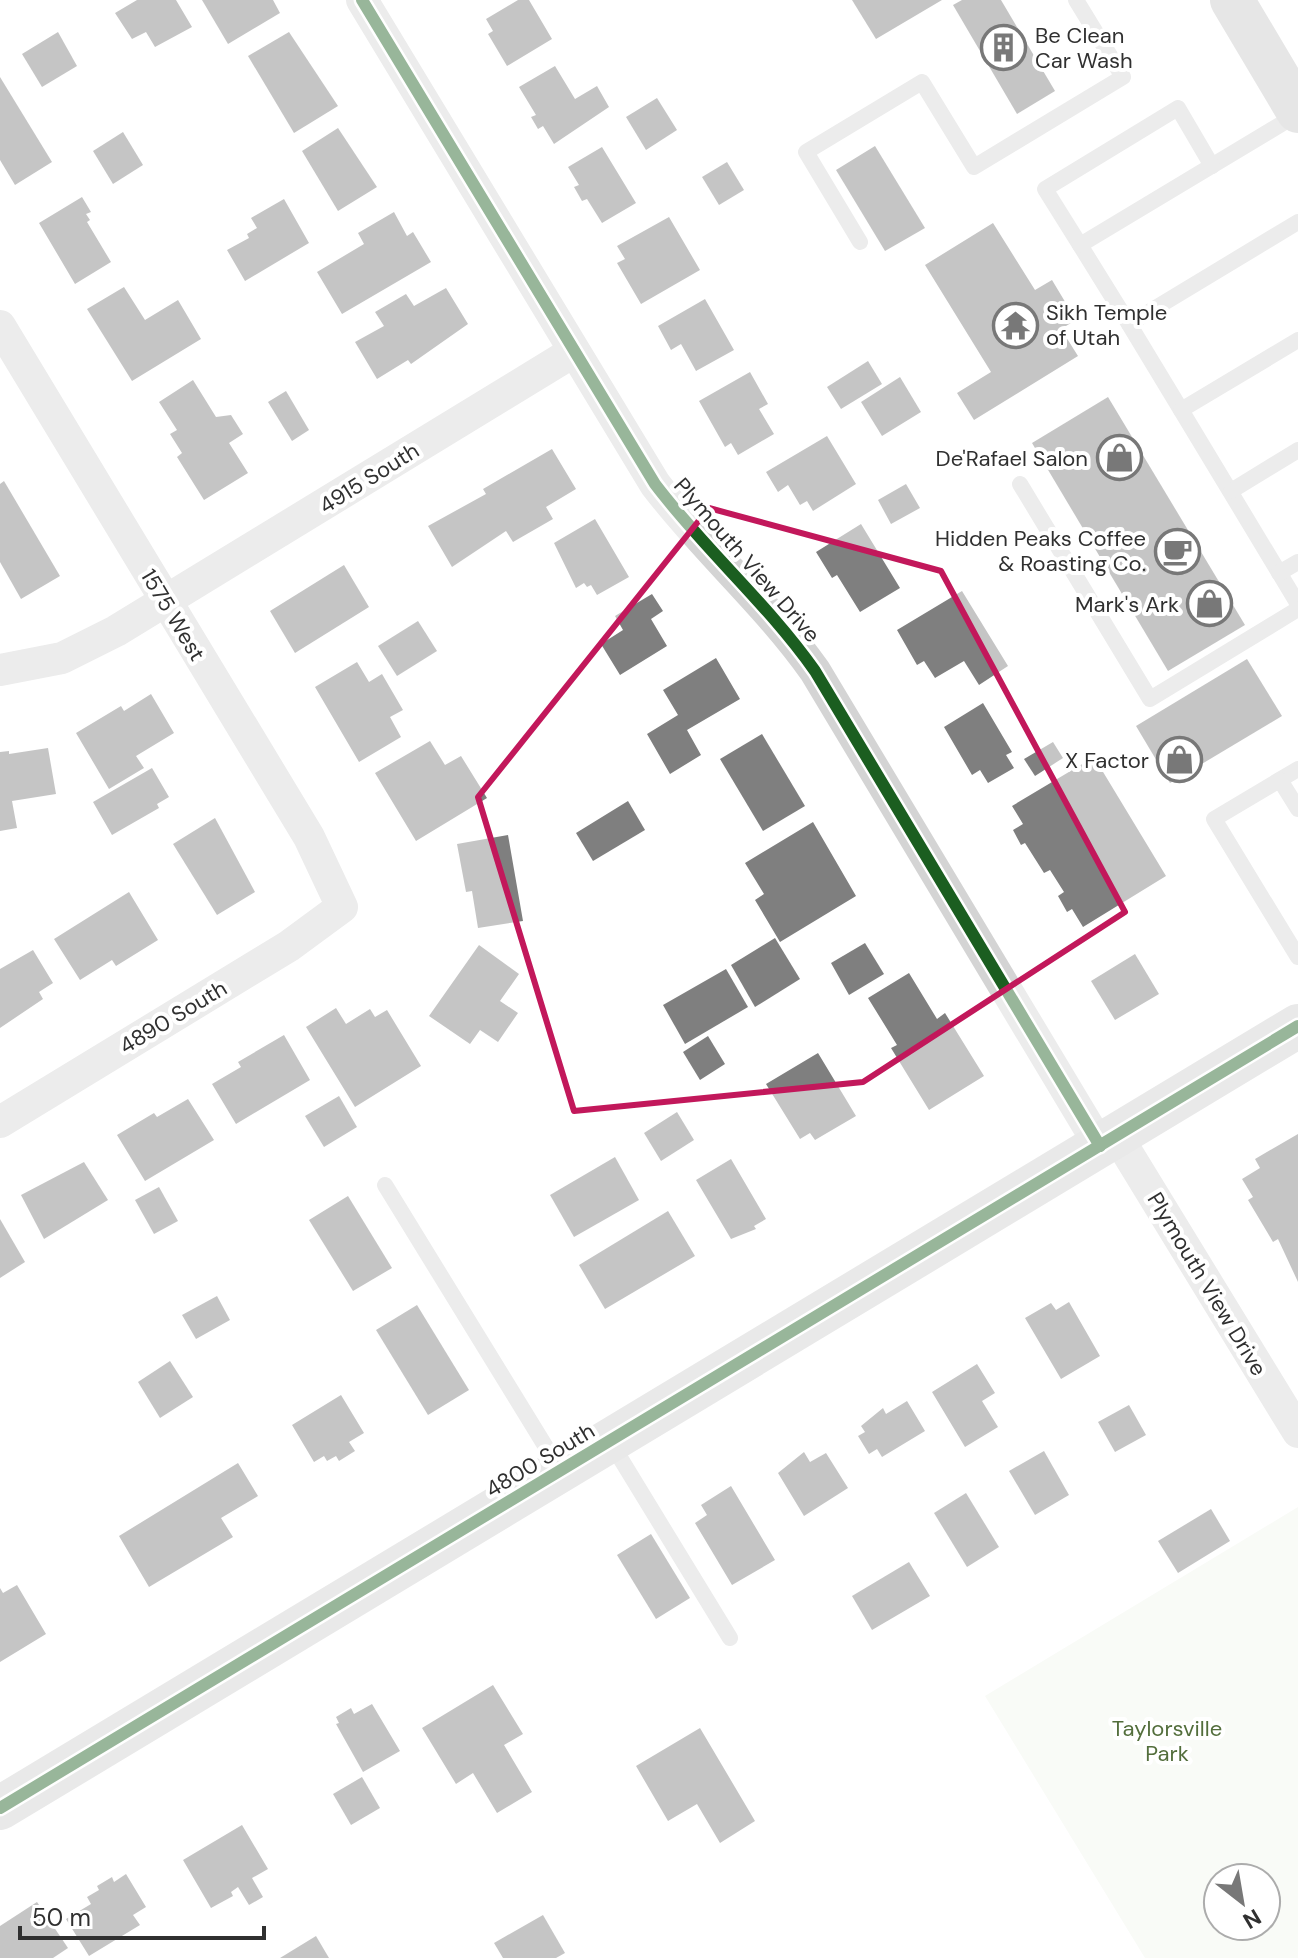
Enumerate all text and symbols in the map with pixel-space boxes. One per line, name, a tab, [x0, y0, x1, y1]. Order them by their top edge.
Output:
place label: Be Clean Car Wash	[1035, 21, 1133, 75]
building icon: Be Clean Car Wash	[980, 24, 1028, 72]
place label: Sikh Temple of Utah	[1046, 298, 1167, 352]
temple icon: Sikh Temple of Utah	[991, 301, 1039, 349]
shop icon: De'Rafael Salon	[1095, 434, 1143, 482]
street label: 4915 South	[314, 436, 424, 520]
place label: De'Rafael Salon	[936, 444, 1088, 473]
street label: Plymouth View Drive	[667, 472, 827, 648]
place label: Hidden Peaks Coffee & Roasting Co.	[935, 524, 1146, 578]
cafe icon: Hidden Peaks Coffee & Roasting Co.	[1153, 527, 1201, 575]
street label: 1575 West	[134, 564, 212, 666]
shop icon: Mark's Ark	[1186, 580, 1234, 628]
place label: Mark's Ark	[1075, 590, 1179, 619]
shop icon: X Factor	[1156, 736, 1204, 784]
place label: X Factor	[1065, 746, 1149, 775]
street label: 4890 South	[114, 974, 232, 1060]
street label: Plymouth View Drive	[1141, 1187, 1273, 1381]
street label: 4800 South	[480, 1416, 600, 1504]
park label: Taylorsville Park	[1112, 1714, 1222, 1768]
north arrow	[1202, 1862, 1282, 1942]
scale bar	[20, 1890, 264, 1940]
text: 50 m	[32, 1902, 91, 1933]
text: N	[1238, 1902, 1266, 1935]

